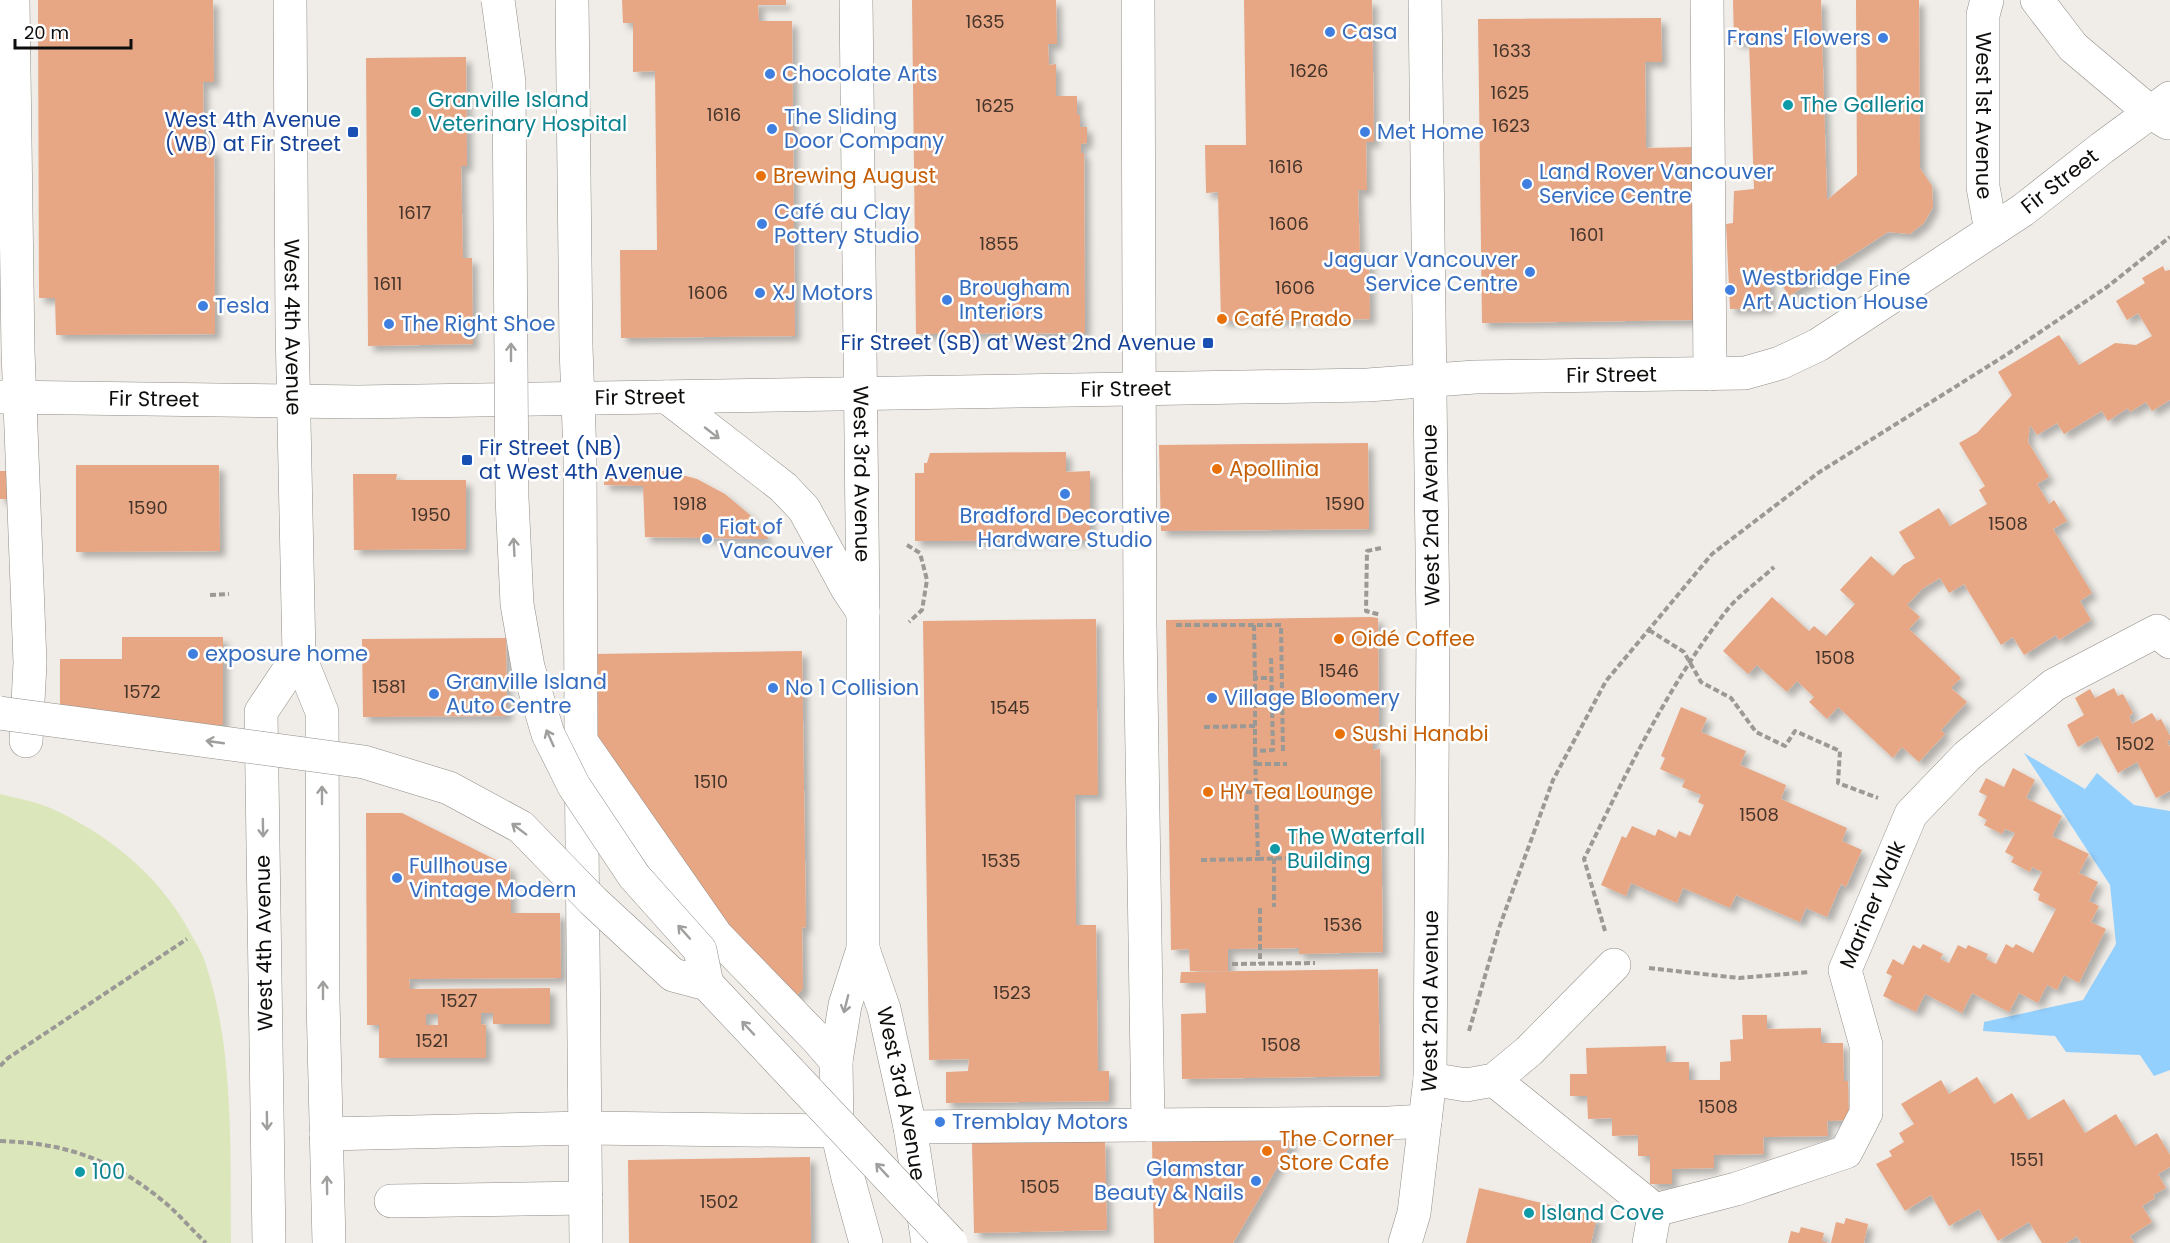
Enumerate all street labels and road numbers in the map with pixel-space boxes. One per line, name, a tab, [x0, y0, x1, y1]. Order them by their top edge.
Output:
street label: West 1st Avenue	[1969, 32, 2000, 202]
street label: Fir Street	[2015, 141, 2104, 220]
street label: West 4th Avenue	[277, 239, 309, 416]
street label: Fir Street	[1566, 359, 1657, 390]
street label: Fir Street	[1080, 373, 1171, 404]
street label: Fir Street	[594, 381, 686, 412]
street label: Fir Street	[108, 384, 200, 414]
street label: West 3rd Avenue	[846, 385, 877, 562]
street label: West 2nd Avenue	[1414, 424, 1447, 606]
street label: Mariner Walk	[1832, 836, 1912, 973]
street label: West 4th Avenue	[247, 855, 280, 1031]
street label: West 2nd Avenue	[1414, 910, 1445, 1094]
street label: West 3rd Avenue	[870, 1004, 933, 1182]

